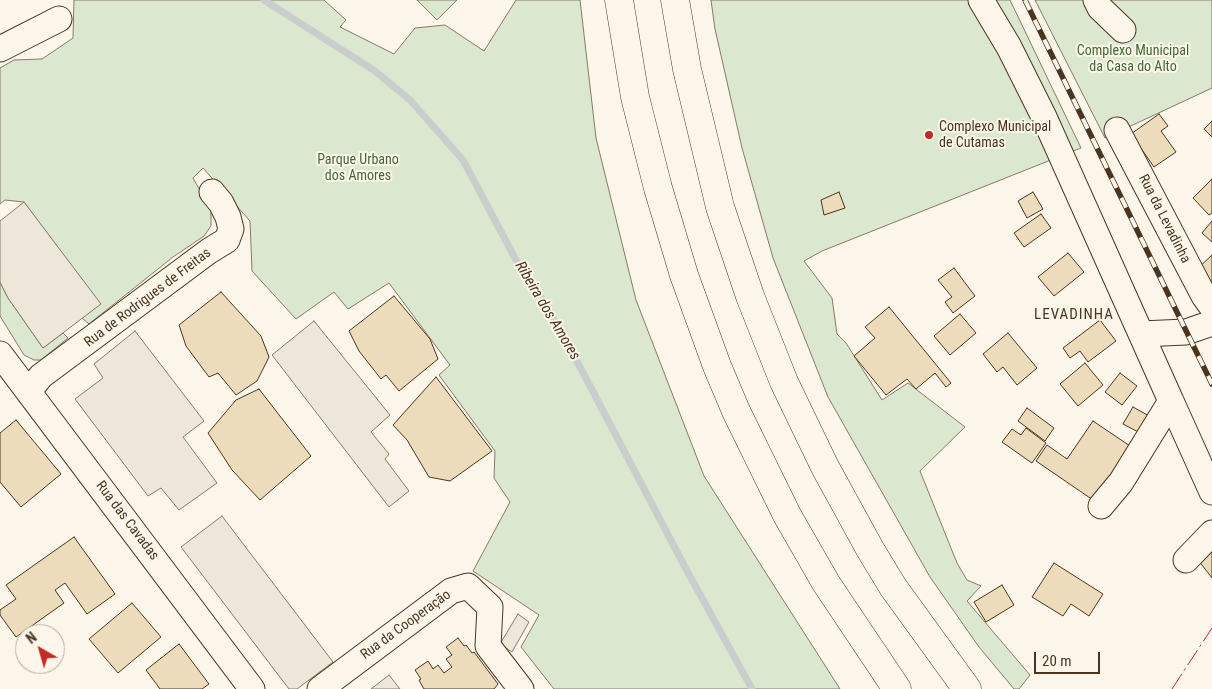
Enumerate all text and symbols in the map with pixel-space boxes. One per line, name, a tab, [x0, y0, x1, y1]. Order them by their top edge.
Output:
park label: Complexo Municipal da Casa do Alto	[1077, 43, 1189, 75]
place label: Complexo Municipal de Cutamas	[939, 119, 1051, 152]
marker: Complexo Municipal de Cutamas	[923, 129, 935, 141]
park label: Parque Urbano dos Amores	[317, 152, 399, 184]
street label: Rua da Levadinha	[1134, 172, 1194, 266]
street label: Rua de Rodrigues de Freitas	[81, 245, 215, 351]
water label: Ribeira dos Amores	[510, 258, 584, 364]
district label: LEVADINHA	[1033, 306, 1115, 324]
street label: Rua das Cavadas	[92, 478, 162, 564]
street label: Rua da Cooperação	[358, 587, 454, 663]
north arrow	[15, 624, 65, 674]
text: N	[23, 629, 40, 647]
scale bar	[1037, 642, 1103, 674]
text: 20 m	[1042, 652, 1072, 670]

